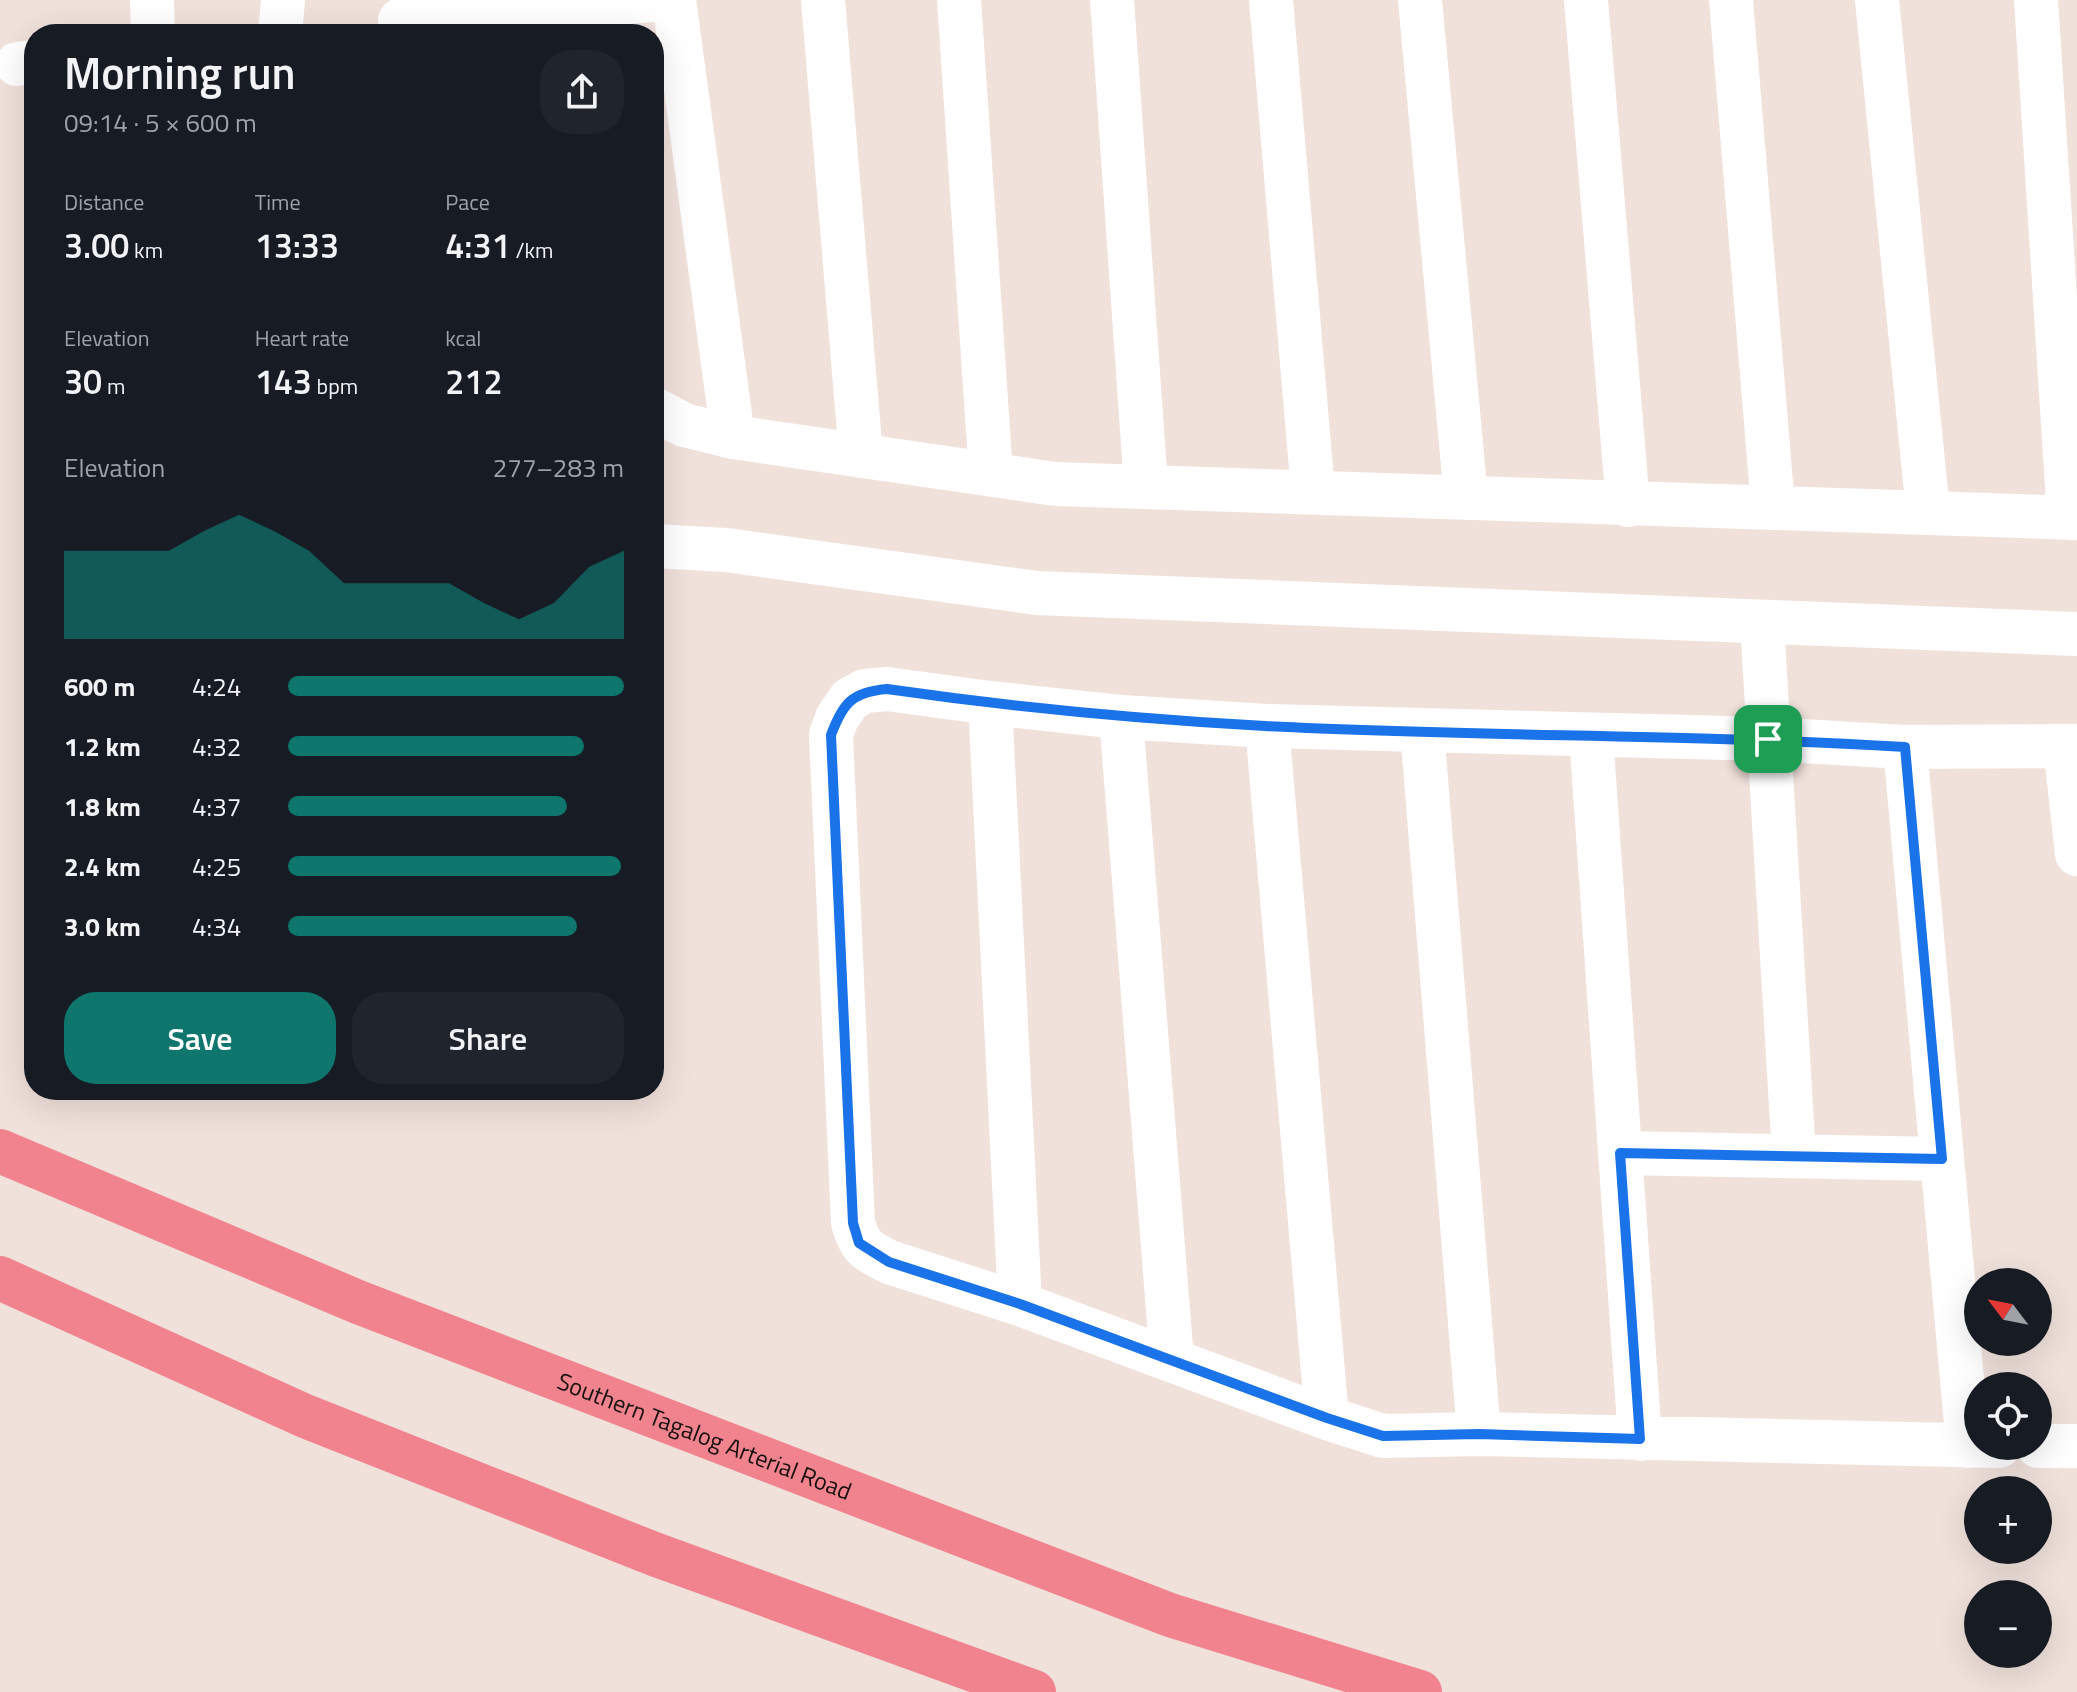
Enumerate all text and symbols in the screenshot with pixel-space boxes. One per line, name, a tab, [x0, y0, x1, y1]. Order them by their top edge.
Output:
text: Morning run	[64, 39, 296, 106]
button: share	[540, 50, 624, 134]
text: 09:14 · 5 × 600 m	[64, 103, 257, 142]
text: Distance	[64, 185, 144, 219]
text: Time	[255, 185, 301, 219]
text: Pace	[445, 185, 490, 219]
text: 3.00	[64, 219, 129, 271]
text: 13:33	[255, 219, 339, 271]
text: 4:31	[445, 219, 511, 271]
text: km	[129, 233, 163, 267]
text: /km	[511, 233, 553, 267]
text: Elevation	[64, 321, 150, 355]
text: Heart rate	[255, 321, 349, 355]
text: kcal	[445, 321, 481, 355]
text: 30	[64, 355, 102, 407]
text: 143	[255, 355, 312, 407]
text: 212	[445, 355, 502, 407]
text: m	[102, 369, 125, 403]
text: bpm	[312, 369, 358, 403]
text: Elevation	[64, 448, 165, 487]
text: 277–283 m	[493, 448, 624, 487]
text: 600 m	[64, 667, 135, 706]
text: 4:24	[192, 667, 241, 706]
pin	[1734, 705, 1802, 773]
icon: arrive	[1746, 717, 1790, 761]
text: 1.2 km	[64, 727, 141, 766]
text: 4:32	[192, 727, 241, 766]
text: 1.8 km	[64, 787, 141, 826]
text: 4:37	[192, 787, 241, 826]
text: 2.4 km	[64, 847, 141, 886]
text: 4:25	[192, 847, 241, 886]
text: 3.0 km	[64, 907, 141, 946]
text: 4:34	[192, 907, 241, 946]
button: Save	[64, 992, 336, 1084]
button: Share	[352, 992, 624, 1084]
north arrow	[1964, 1268, 2052, 1356]
map controls	[1964, 1268, 2052, 1668]
street label: Southern Tagalog Arterial Road	[552, 1363, 857, 1509]
button: locate	[1964, 1372, 2052, 1460]
button: +	[1964, 1476, 2052, 1564]
button: −	[1964, 1580, 2052, 1668]

